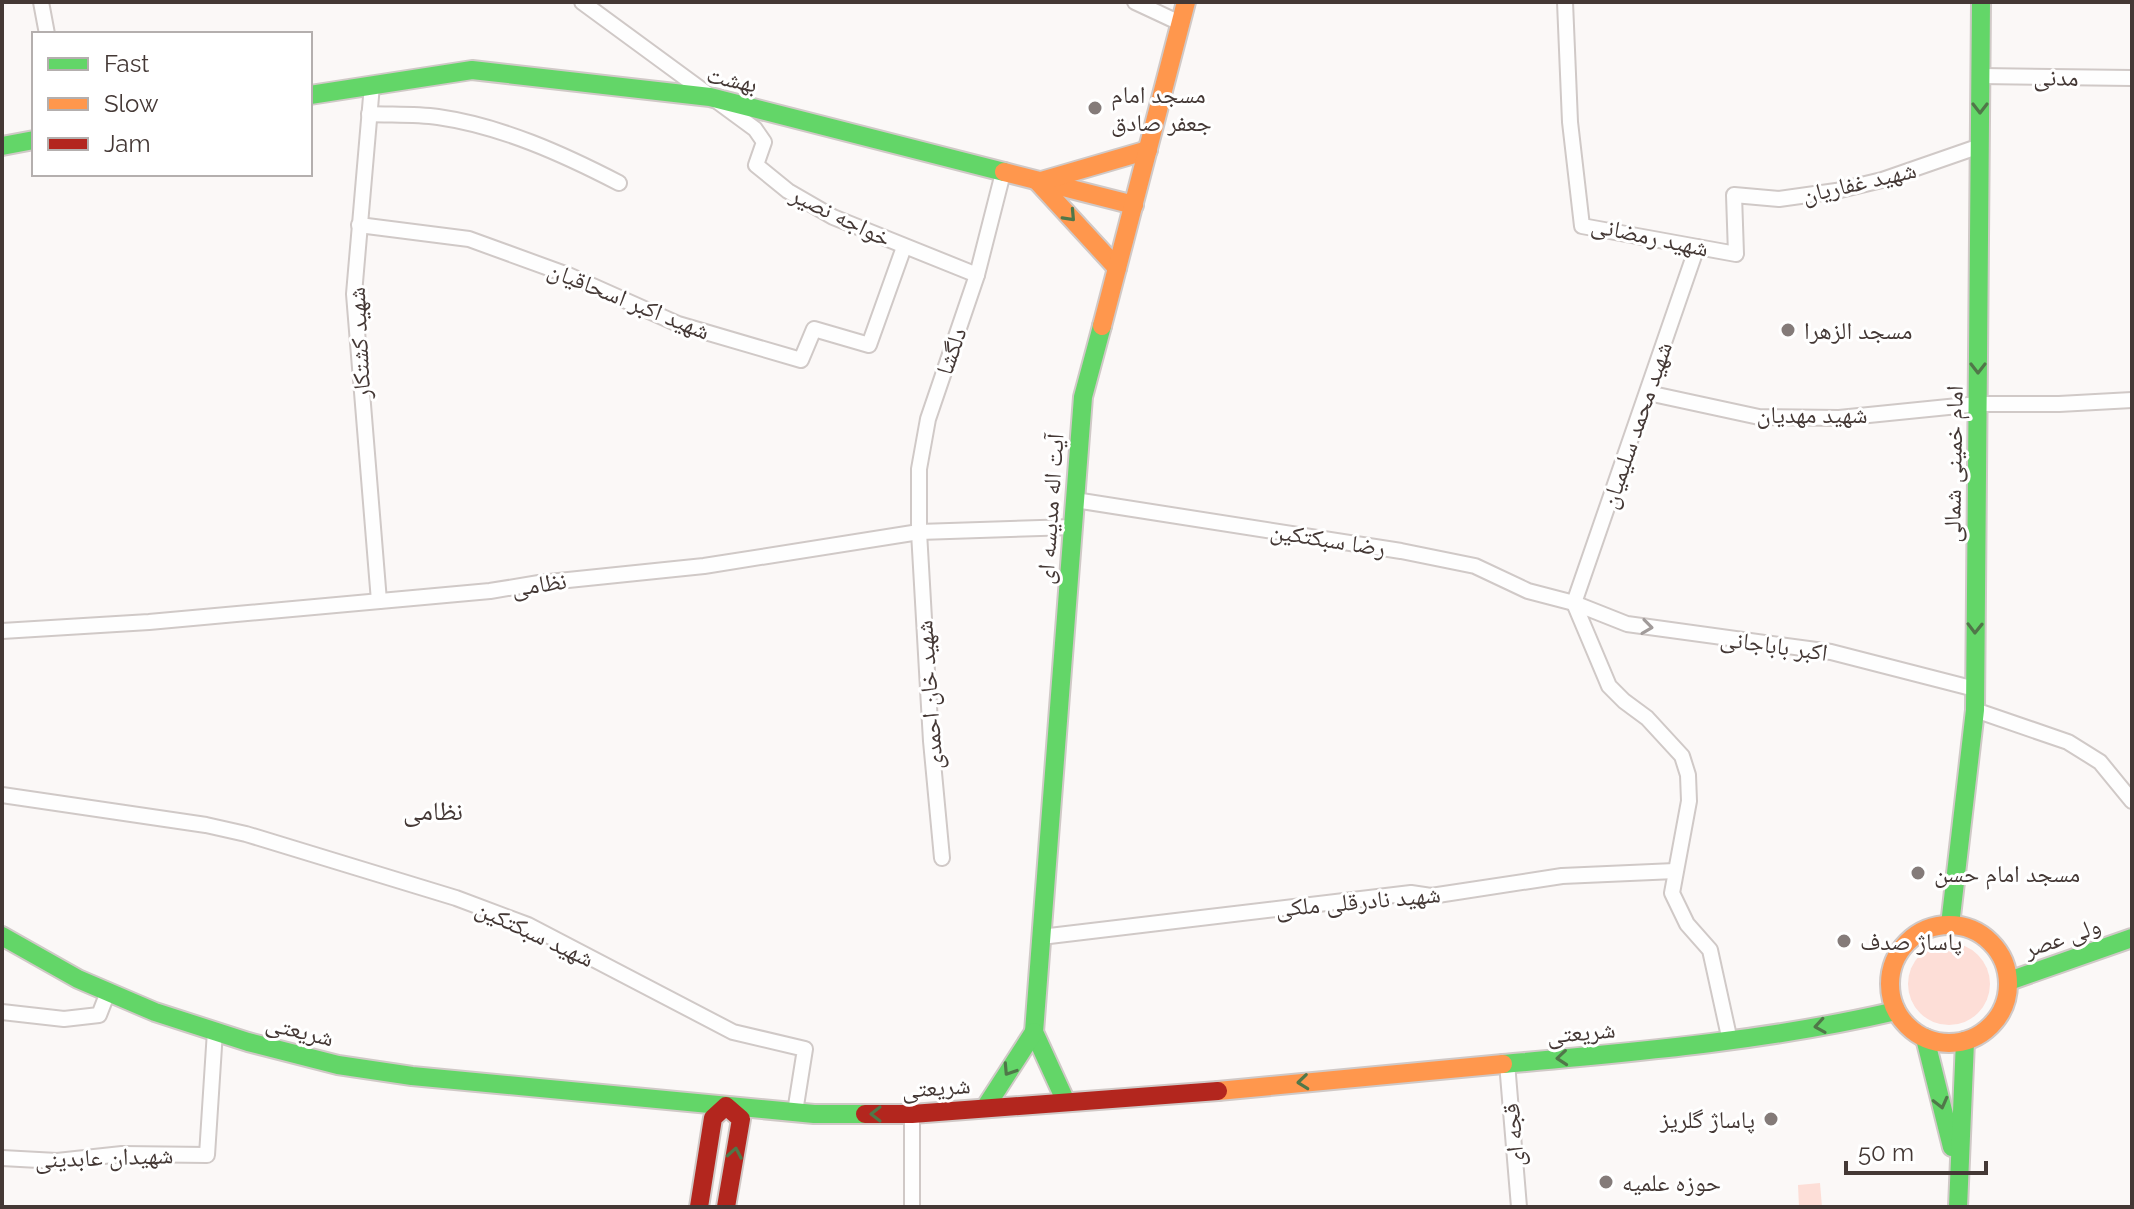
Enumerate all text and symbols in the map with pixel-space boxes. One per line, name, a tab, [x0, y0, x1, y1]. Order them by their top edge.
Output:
legend	[32, 32, 312, 176]
text: Fast	[104, 49, 149, 78]
street label: بهشت	[704, 59, 760, 99]
street label: مدنی	[2033, 62, 2079, 92]
place label: مسجد امام جعفر صادق	[1111, 80, 1212, 137]
text: Slow	[104, 89, 159, 118]
marker: مسجد امام جعفر صادق	[1086, 99, 1104, 117]
one-way arrow	[1972, 102, 1989, 115]
text: Jam	[104, 129, 150, 158]
street label: شهید غفاریان	[1799, 155, 1919, 209]
street label: خواجه نصیر	[785, 179, 896, 253]
one-way arrow	[1060, 207, 1074, 222]
street label: شهید رمضانی	[1589, 209, 1711, 263]
street label: شهید اکبر اسحاقیان	[544, 254, 714, 346]
street label: شهید کشتکار	[342, 286, 376, 401]
place label: مسجد الزهرا	[1804, 316, 1912, 345]
marker: مسجد الزهرا	[1779, 321, 1797, 339]
street label: دلگشا	[929, 324, 973, 378]
street label: شهید محمد سلیمیان	[1594, 338, 1678, 512]
one-way arrow	[1969, 362, 1987, 375]
street label: امام خمینی شمالی	[1937, 385, 1971, 543]
street label: شهید مهدیان	[1757, 400, 1867, 429]
street label: آیت اله مدیسه ای	[1030, 432, 1070, 586]
street label: رضا سبکتکین	[1268, 516, 1388, 562]
street label: نظامی	[510, 566, 568, 602]
one-way arrow	[1641, 618, 1654, 635]
street label: شهید خان احمدی	[909, 619, 949, 771]
one-way arrow	[1967, 622, 1984, 635]
street label: اکبر باباجانی	[1718, 623, 1830, 667]
district label: نظامی	[403, 796, 463, 827]
place label: مسجد امام حسن	[1934, 859, 2080, 890]
marker: مسجد امام حسن	[1909, 864, 1927, 882]
street label: شهید نادرقلی ملکی	[1274, 879, 1442, 923]
street label: شهید سبکتکین	[471, 893, 599, 973]
street label: ولی عصر	[2019, 910, 2104, 964]
place label: پاساژ صدف	[1860, 927, 1962, 956]
marker: پاساژ صدف	[1835, 932, 1853, 950]
street label: شریعتی	[263, 1008, 337, 1052]
street label: شریعتی	[1545, 1015, 1617, 1049]
one-way arrow	[1813, 1017, 1827, 1034]
one-way arrow	[1555, 1049, 1568, 1066]
one-way arrow	[1004, 1061, 1019, 1076]
street label: شریعتی	[901, 1070, 971, 1104]
one-way arrow	[1296, 1074, 1309, 1091]
one-way arrow	[1932, 1096, 1949, 1110]
street label: قجه ای	[1496, 1102, 1530, 1168]
one-way arrow	[869, 1105, 882, 1123]
place label: پاساژ گلریز	[1659, 1105, 1755, 1134]
marker: پاساژ گلریز	[1762, 1110, 1780, 1128]
scale bar	[1846, 1125, 1986, 1175]
text: 50 m	[1858, 1138, 1914, 1167]
street label: شهیدان عابدینی	[34, 1140, 174, 1174]
one-way arrow	[726, 1146, 743, 1160]
place label: حوزه علمیه	[1622, 1168, 1721, 1197]
marker: حوزه علمیه	[1597, 1173, 1615, 1191]

